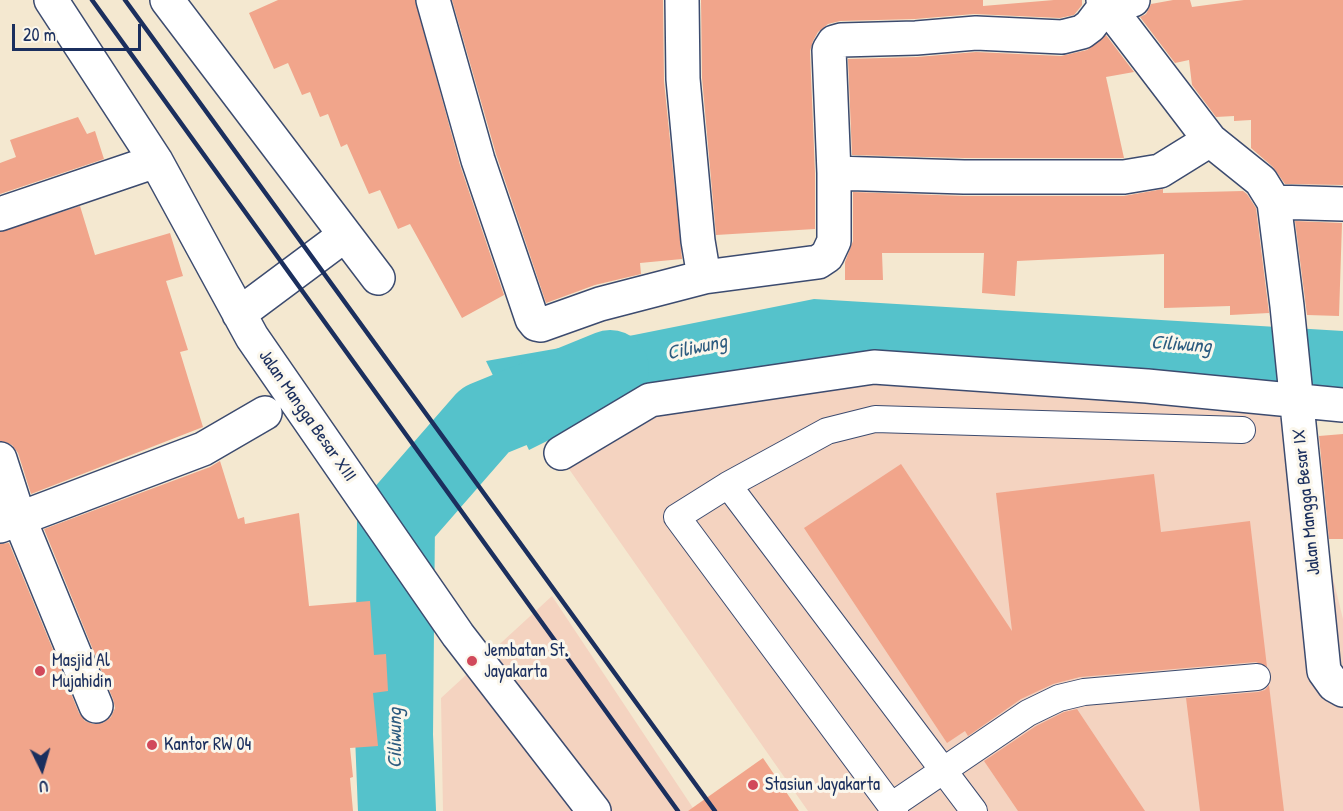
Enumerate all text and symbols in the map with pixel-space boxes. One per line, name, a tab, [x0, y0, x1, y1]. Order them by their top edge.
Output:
scale bar	[15, 12, 144, 50]
text: 20 m	[23, 22, 56, 47]
water label: Ciliwung	[665, 330, 729, 366]
water label: Ciliwung	[1150, 331, 1212, 359]
street label: Jalan Mangga Besar XIII	[253, 346, 361, 486]
street label: Jalan Mangga Besar IX	[1289, 428, 1325, 576]
place label: Jembatan St. Jayakarta	[484, 640, 568, 682]
place label: Masjid Al Mujahidin	[52, 650, 112, 692]
marker: Jembatan St. Jayakarta	[465, 654, 479, 668]
marker: Masjid Al Mujahidin	[33, 664, 47, 678]
water label: Ciliwung	[384, 708, 408, 768]
place label: Kantor RW 04	[164, 734, 251, 756]
marker: Kantor RW 04	[145, 738, 159, 752]
north arrow	[12, 739, 72, 799]
place label: Stasiun Jayakarta	[765, 774, 880, 796]
text: U	[38, 776, 49, 798]
marker: Stasiun Jayakarta	[746, 778, 760, 792]

